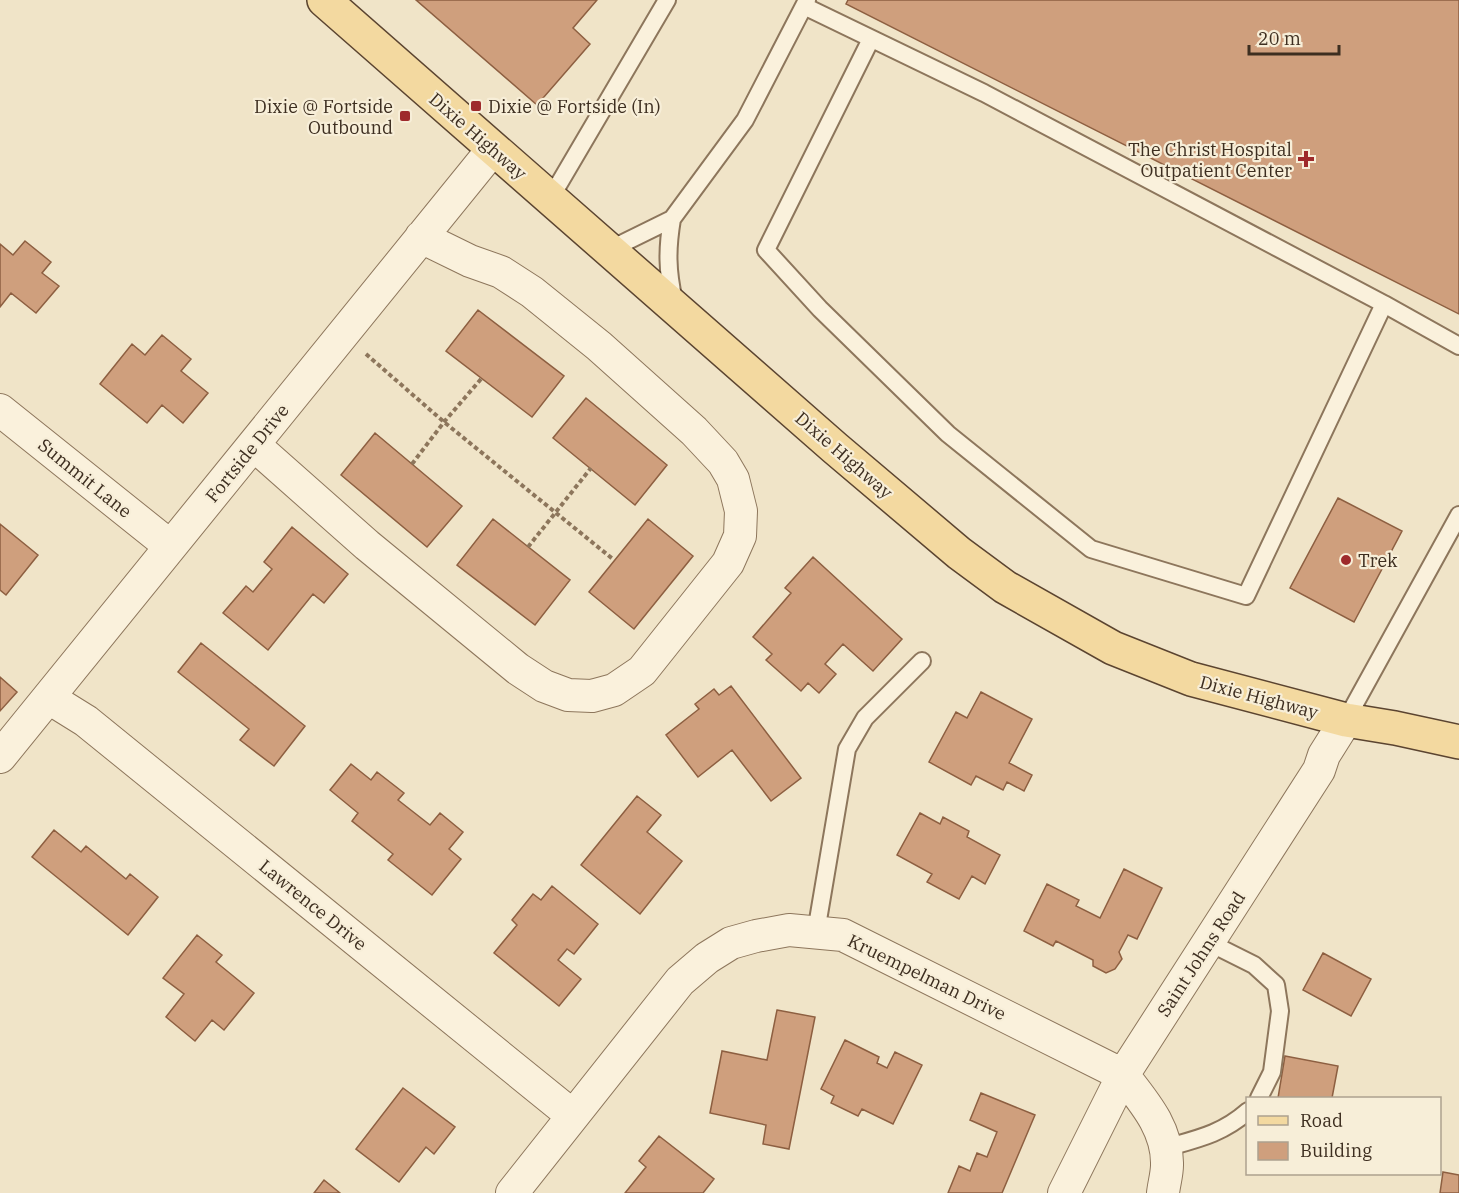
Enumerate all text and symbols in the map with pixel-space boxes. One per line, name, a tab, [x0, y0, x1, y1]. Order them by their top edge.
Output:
scale bar	[1249, 18, 1339, 56]
text: 20 m	[1258, 27, 1301, 50]
street label: Dixie Highway	[425, 87, 532, 185]
place label: Dixie @ Fortside Outbound	[254, 95, 393, 139]
place label: Dixie @ Fortside (In)	[488, 95, 661, 118]
marker: Dixie @ Fortside (In)	[469, 99, 483, 113]
marker: Dixie @ Fortside Outbound	[398, 109, 412, 123]
place label: The Christ Hospital Outpatient Center	[1128, 138, 1292, 182]
marker: The Christ Hospital Outpatient Center	[1297, 150, 1315, 168]
street label: Fortside Drive	[200, 399, 294, 507]
street label: Dixie Highway	[791, 406, 898, 504]
street label: Summit Lane	[34, 433, 136, 523]
place label: Trek	[1358, 549, 1398, 572]
marker: Trek	[1339, 553, 1353, 567]
street label: Dixie Highway	[1197, 670, 1321, 724]
street label: Lawrence Drive	[255, 855, 371, 955]
street label: Saint Johns Road	[1152, 887, 1250, 1021]
street label: Kruempelman Drive	[844, 929, 1010, 1025]
legend	[1246, 1097, 1441, 1175]
text: Road	[1300, 1109, 1343, 1132]
text: Building	[1300, 1139, 1372, 1162]

